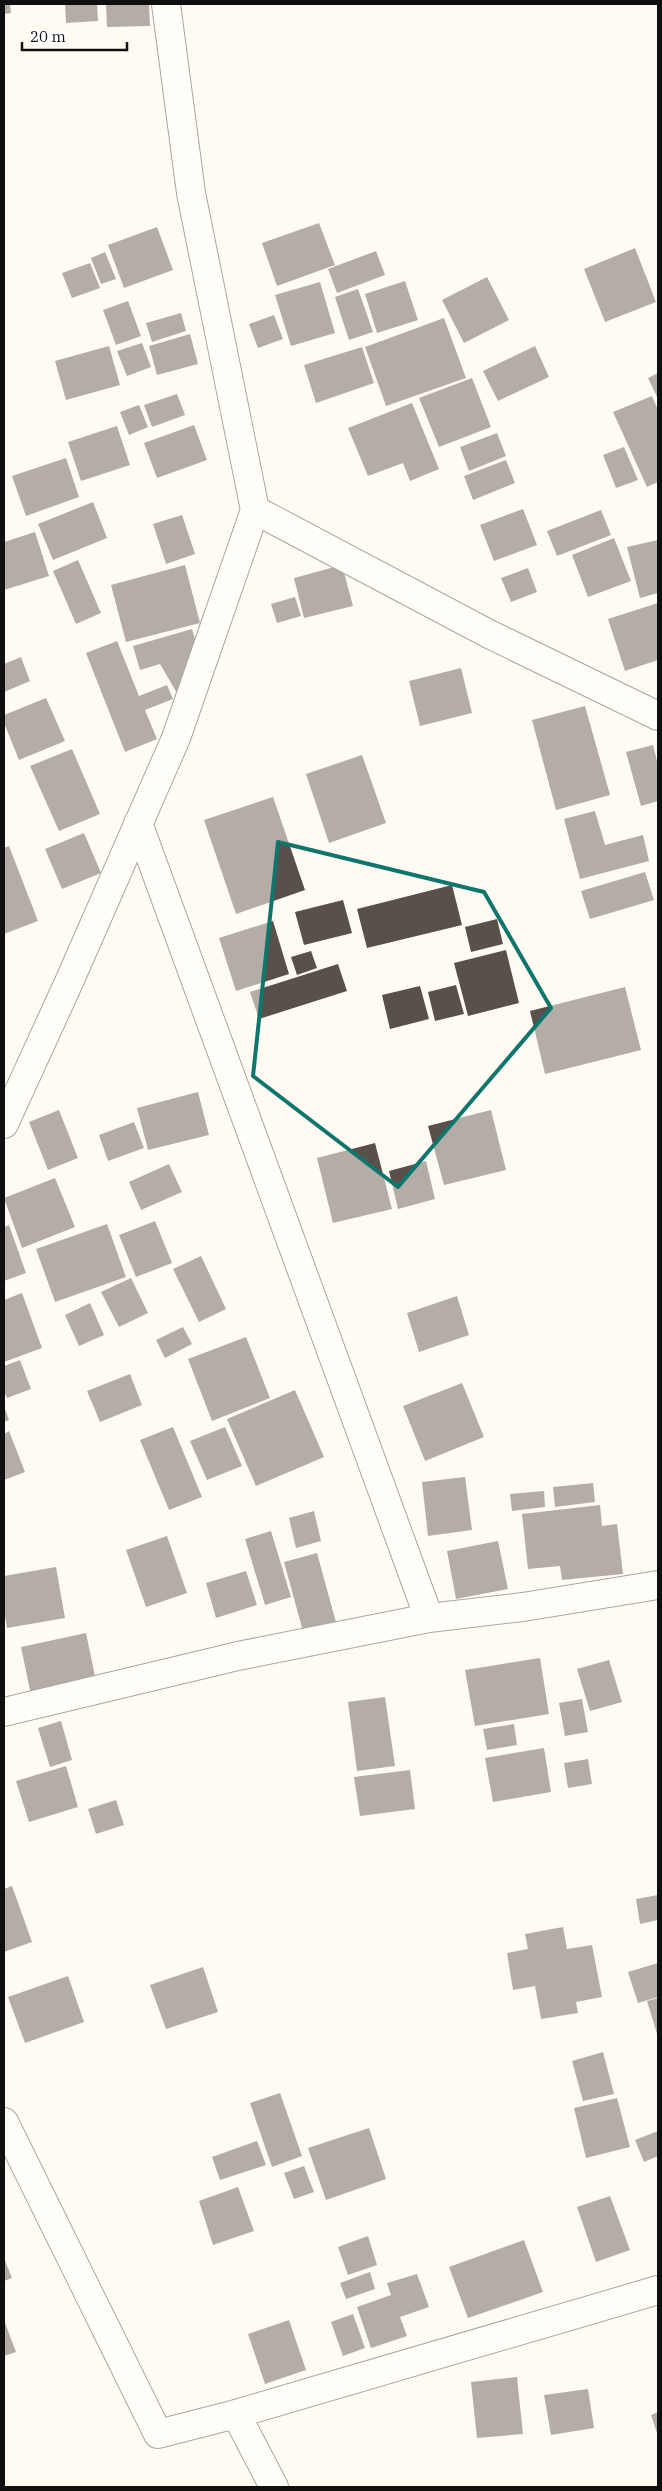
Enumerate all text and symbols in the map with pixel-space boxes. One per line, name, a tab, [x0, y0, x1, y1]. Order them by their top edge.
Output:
scale bar	[22, 20, 128, 52]
text: 20 m	[30, 27, 66, 46]

